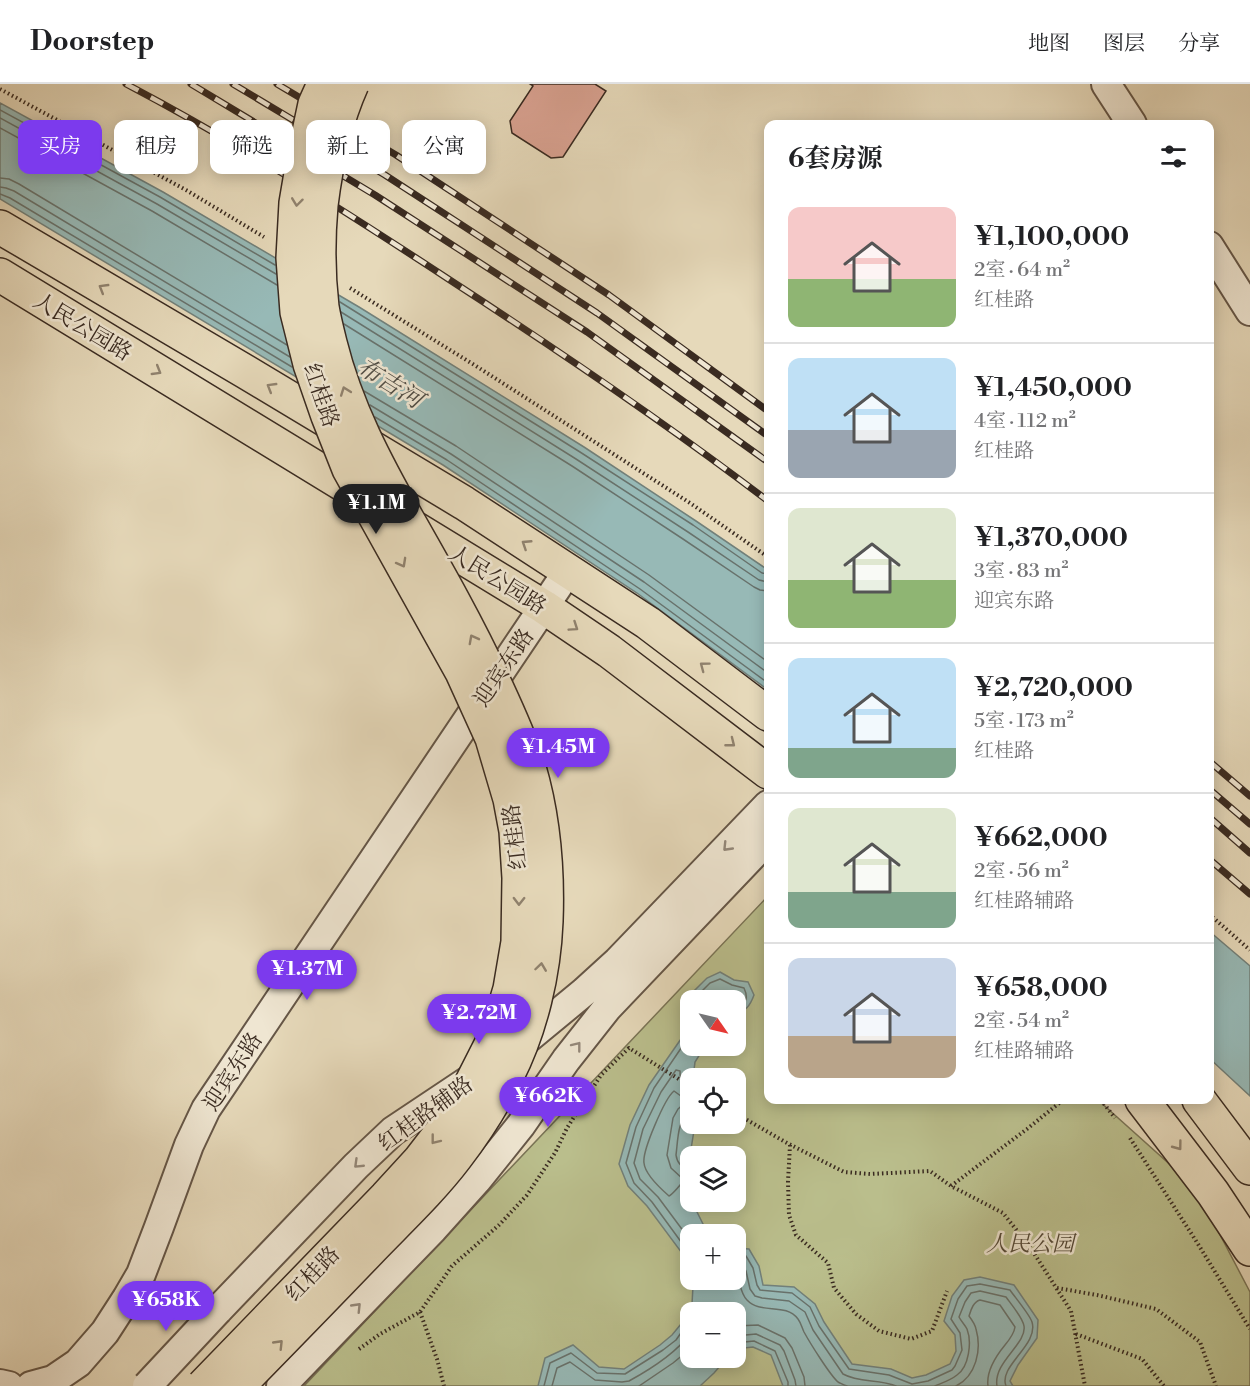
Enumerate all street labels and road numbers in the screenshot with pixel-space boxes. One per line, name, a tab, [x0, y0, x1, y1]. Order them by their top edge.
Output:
street label: 人民公园路	[28, 287, 136, 367]
street label: 红桂路	[297, 360, 344, 431]
street label: 人民公园路	[443, 540, 551, 621]
street label: 迎宾东路	[468, 624, 540, 712]
street label: 红桂路	[498, 802, 533, 871]
street label: 迎宾东路	[198, 1028, 269, 1116]
street label: 红桂路辅路	[373, 1071, 478, 1157]
street label: 红桂路	[280, 1241, 346, 1307]

